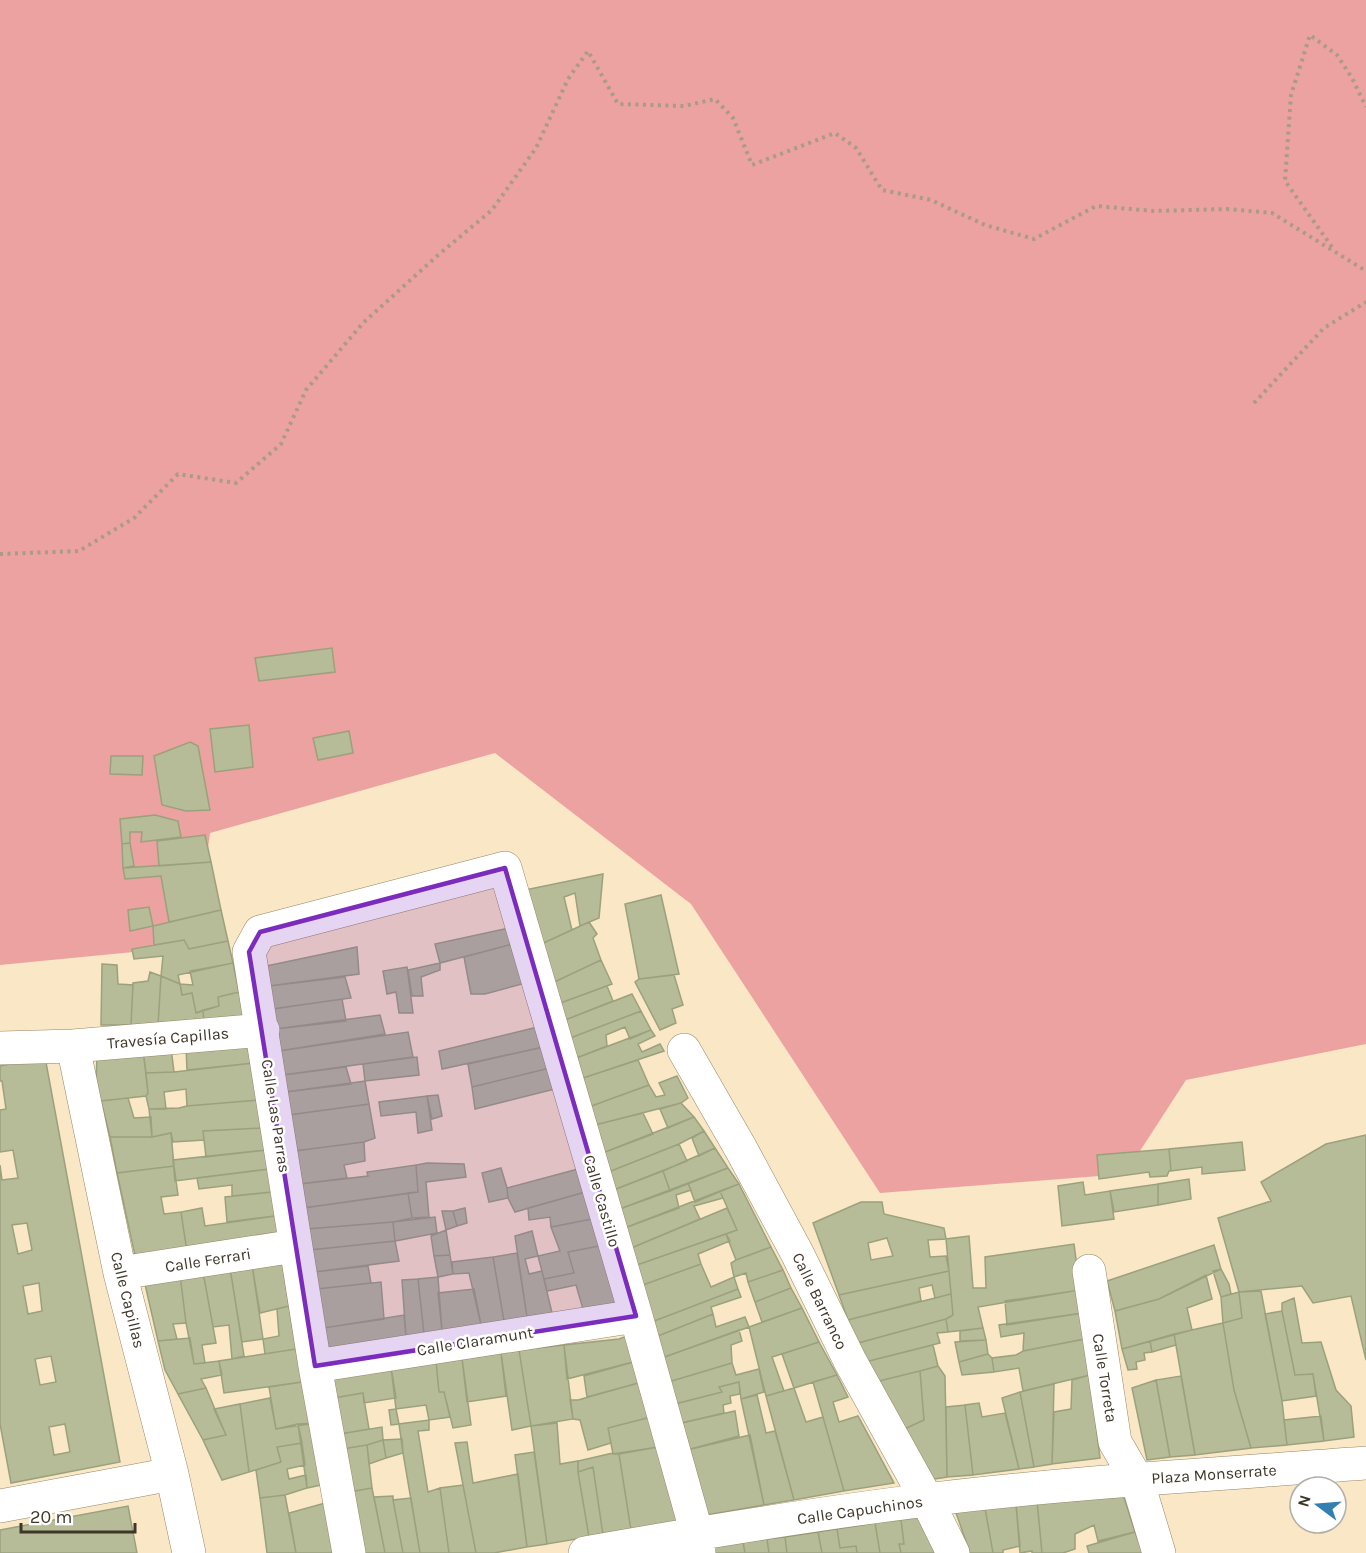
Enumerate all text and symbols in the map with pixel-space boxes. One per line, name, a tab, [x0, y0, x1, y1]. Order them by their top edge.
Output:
street label: Travesía Capillas	[106, 1023, 230, 1053]
street label: Calle Las Parras	[258, 1058, 294, 1174]
street label: Calle Castillo	[580, 1153, 624, 1249]
street label: Calle Ferrari	[164, 1244, 252, 1276]
street label: Calle Barranco	[788, 1249, 852, 1353]
street label: Calle Capillas	[107, 1250, 149, 1350]
street label: Calle Claramunt	[415, 1322, 535, 1360]
street label: Calle Torreta	[1089, 1332, 1121, 1424]
street label: Plaza Monserrate	[1151, 1460, 1277, 1488]
north arrow	[1288, 1475, 1348, 1535]
street label: Calle Capuchinos	[796, 1492, 924, 1528]
text: N	[1293, 1493, 1315, 1509]
scale bar	[21, 1496, 135, 1534]
text: 20 m	[30, 1506, 72, 1528]

